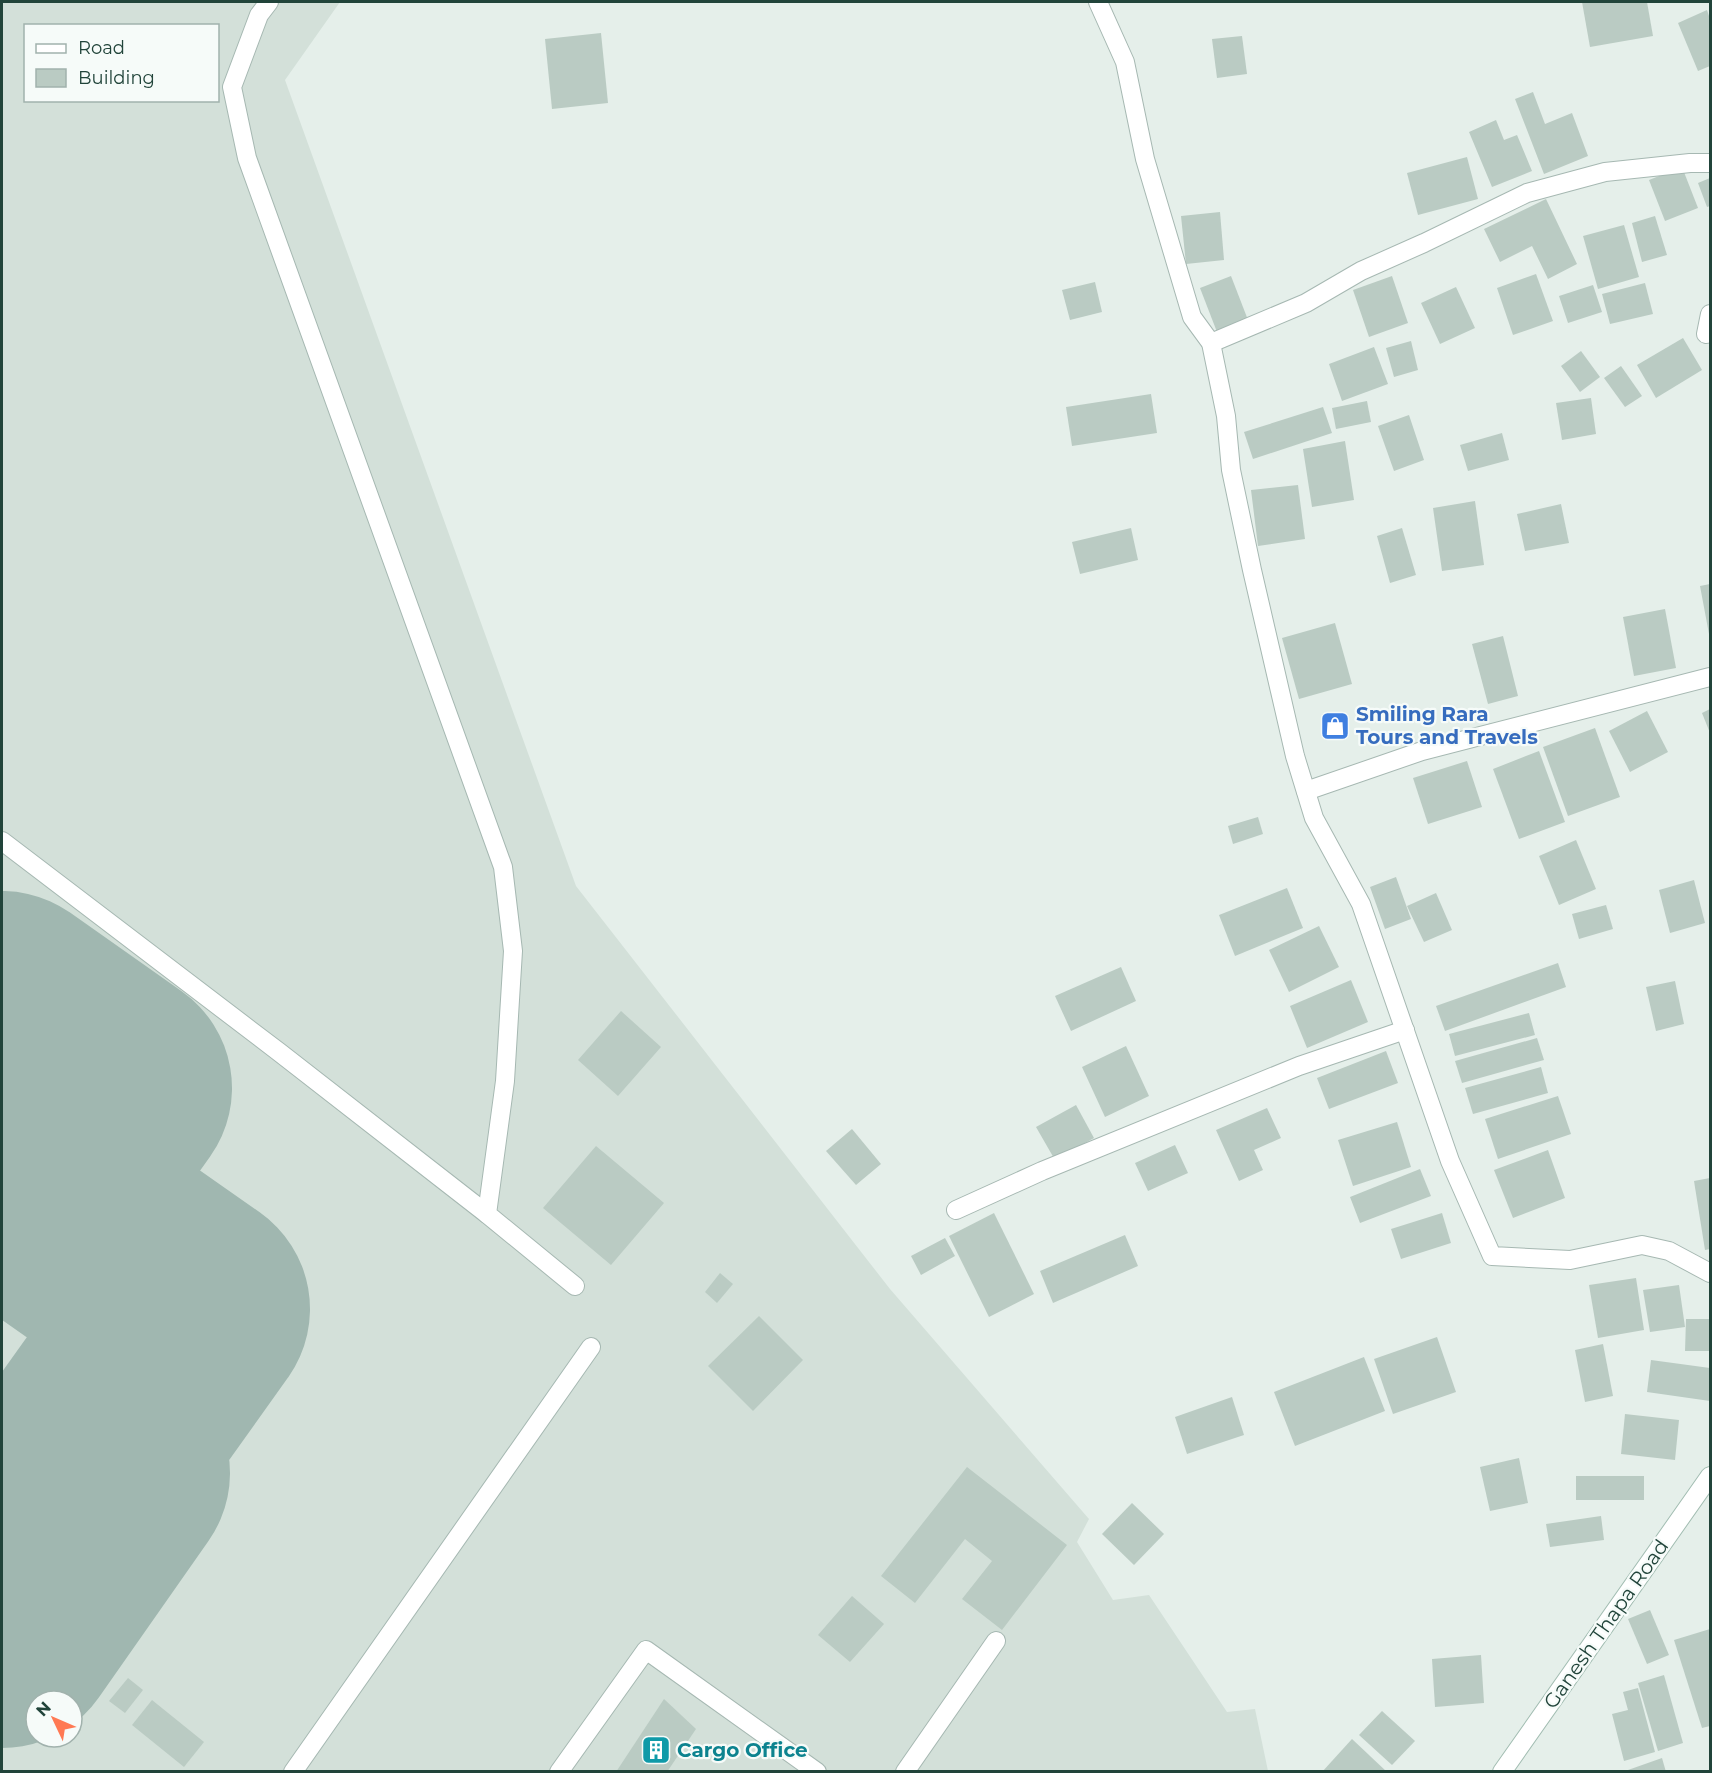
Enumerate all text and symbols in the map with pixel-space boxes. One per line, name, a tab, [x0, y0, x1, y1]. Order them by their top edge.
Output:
legend	[24, 24, 219, 102]
text: Road	[78, 37, 125, 59]
text: Building	[78, 67, 155, 89]
place label: Smiling Rara Tours and Travels	[1356, 702, 1538, 749]
shop icon: Smiling Rara Tours and Travels	[1319, 710, 1351, 742]
street label: Ganesh Thapa Road	[1539, 1535, 1673, 1713]
north arrow	[24, 1689, 84, 1749]
text: N	[32, 1698, 55, 1720]
building icon: Cargo Office	[640, 1734, 672, 1766]
place label: Cargo Office	[677, 1738, 808, 1762]

